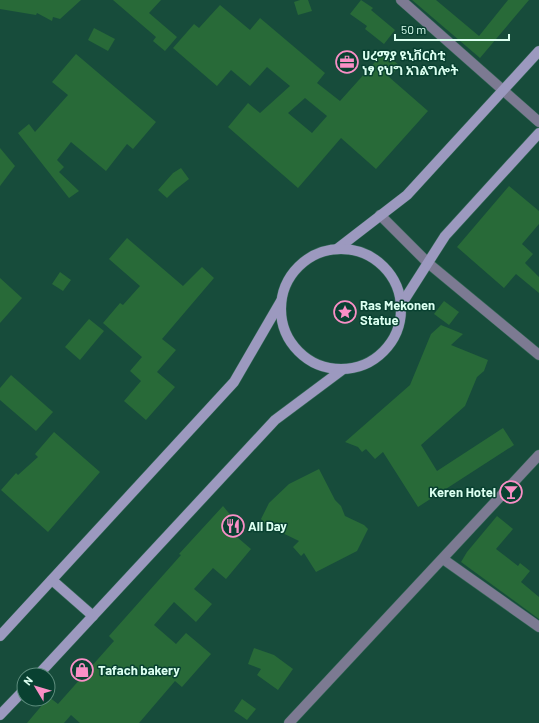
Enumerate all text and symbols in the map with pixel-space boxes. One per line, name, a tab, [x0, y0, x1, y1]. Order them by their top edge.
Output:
scale bar	[395, 16, 509, 42]
text: 50 m	[401, 22, 426, 36]
place label: ሀረማያ ዩኒቨርስቲ ነፃ የህግ አገልግሎት	[362, 47, 458, 78]
office icon: ሀረማያ ዩኒቨርስቲ ነፃ የህግ አገልግሎት	[334, 49, 360, 75]
place label: Ras Mekonen Statue	[360, 297, 435, 328]
place icon: Ras Mekonen Statue	[332, 299, 358, 325]
bar icon: Keren Hotel	[498, 479, 524, 505]
place label: Keren Hotel	[429, 484, 496, 500]
restaurant icon: All Day	[220, 513, 246, 539]
place label: All Day	[248, 518, 287, 534]
shop icon: Tafach bakery	[69, 657, 95, 683]
place label: Tafach bakery	[98, 662, 180, 678]
north arrow	[16, 667, 56, 707]
text: N	[20, 674, 35, 687]

